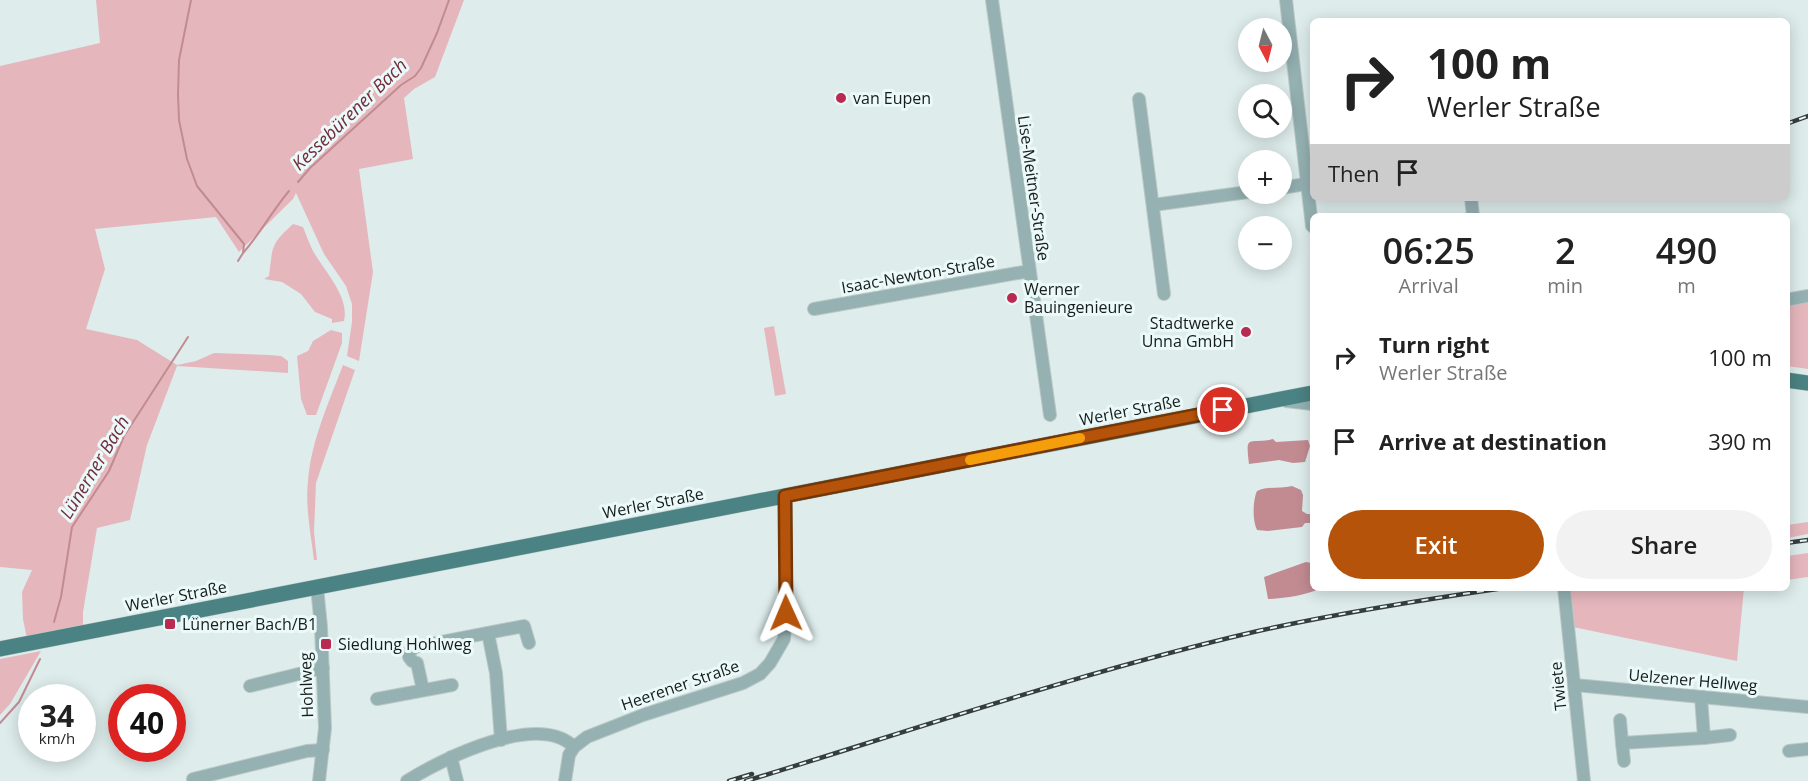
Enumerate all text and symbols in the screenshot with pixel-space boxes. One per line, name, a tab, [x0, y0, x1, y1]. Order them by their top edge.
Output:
north arrow	[1238, 18, 1292, 72]
map controls	[1238, 18, 1292, 270]
text: 100 m	[1427, 34, 1551, 91]
icon: right	[1328, 42, 1406, 120]
water label: Kessebürener Bach	[286, 53, 412, 175]
button: search	[1238, 84, 1292, 138]
place label: van Eupen	[853, 87, 931, 109]
text: Werler Straße	[1427, 88, 1601, 125]
marker: van Eupen	[834, 91, 848, 105]
street label: Lise-Meitner-Straße	[1013, 114, 1055, 262]
button: +	[1238, 150, 1292, 204]
icon: arrive	[1391, 156, 1424, 189]
text: Then	[1328, 158, 1379, 188]
button: −	[1238, 216, 1292, 270]
text: 06:25	[1383, 226, 1475, 275]
text: 2	[1555, 226, 1576, 275]
text: 490	[1656, 226, 1717, 275]
street label: Isaac-Newton-Straße	[840, 250, 996, 298]
text: Arrival	[1399, 272, 1459, 299]
text: min	[1547, 272, 1583, 299]
text: m	[1677, 272, 1696, 299]
place label: Werner Bauingenieure	[1024, 278, 1133, 318]
marker: Werner Bauingenieure	[1005, 291, 1019, 305]
place label: Stadtwerke Unna GmbH	[1142, 312, 1234, 352]
marker: Stadtwerke Unna GmbH	[1239, 325, 1253, 339]
text: Turn right	[1379, 329, 1490, 359]
icon: right	[1328, 341, 1361, 374]
text: 100 m	[1708, 342, 1772, 372]
text: Werler Straße	[1379, 359, 1508, 386]
pin	[1197, 384, 1248, 435]
street label: Werler Straße	[1077, 389, 1183, 431]
icon: arrive	[1206, 393, 1239, 426]
water label: Lünerner Bach	[54, 411, 134, 523]
icon: arrive	[1328, 425, 1361, 458]
text: Arrive at destination	[1379, 426, 1607, 456]
text: 390 m	[1708, 426, 1772, 456]
street label: Werler Straße	[600, 482, 706, 524]
button: Exit	[1328, 510, 1544, 579]
button: Share	[1556, 510, 1772, 579]
street label: Werler Straße	[123, 575, 229, 617]
position arrow	[754, 581, 818, 645]
place label: Lünerner Bach/B1	[182, 613, 317, 635]
marker: Lünerner Bach/B1	[163, 617, 177, 631]
place label: Siedlung Hohlweg	[338, 633, 472, 655]
marker: Siedlung Hohlweg	[319, 637, 333, 651]
street label: Hohlweg	[294, 652, 318, 718]
street label: Heerener Straße	[618, 654, 742, 716]
street label: Twiete	[1545, 661, 1571, 711]
street label: Uelzener Hellweg	[1627, 663, 1759, 697]
speed limit sign: 40	[108, 684, 186, 762]
text: 34	[40, 695, 74, 736]
text: km/h	[39, 728, 75, 748]

